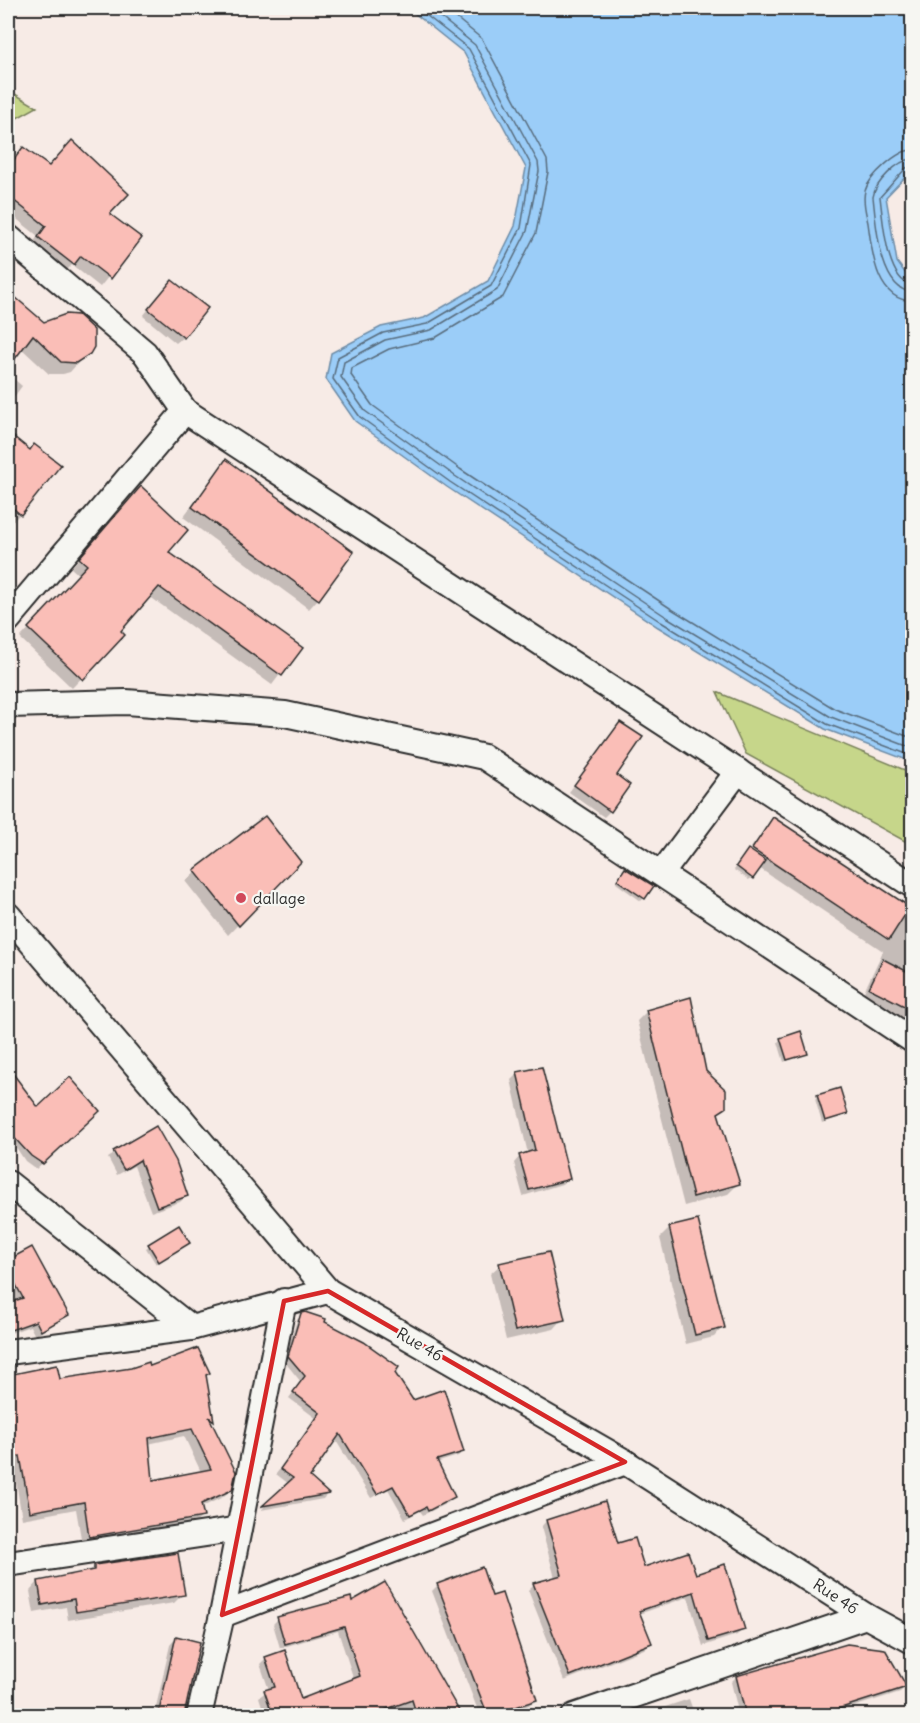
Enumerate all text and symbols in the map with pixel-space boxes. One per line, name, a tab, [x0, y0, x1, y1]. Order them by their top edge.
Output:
place label: dallage	[253, 888, 305, 908]
marker: dallage	[234, 891, 248, 905]
street label: Rue 46	[393, 1323, 447, 1365]
street label: Rue 46	[809, 1574, 863, 1618]

